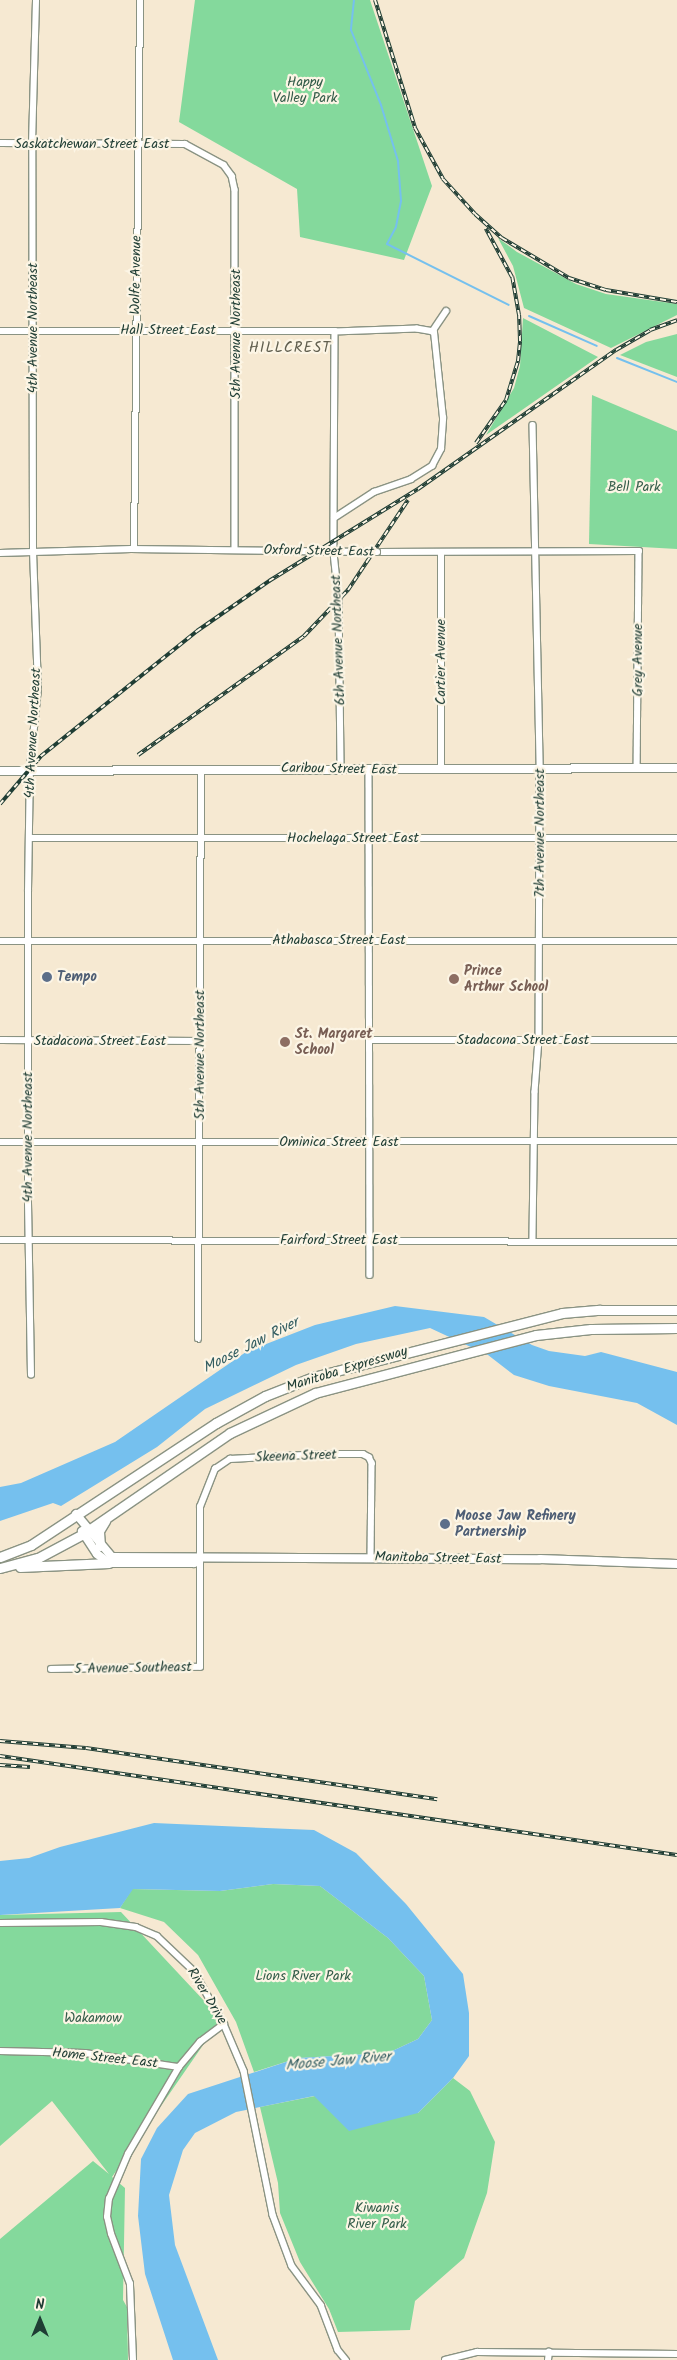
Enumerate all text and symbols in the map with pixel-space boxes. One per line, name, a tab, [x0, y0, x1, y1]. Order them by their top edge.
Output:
park label: Happy Valley Park	[273, 74, 337, 106]
street label: Saskatchewan Street East	[15, 136, 169, 152]
street label: Wolfe Avenue	[127, 235, 145, 315]
street label: 4th Avenue Northeast	[25, 263, 41, 393]
street label: 5th Avenue Northeast	[228, 269, 244, 399]
street label: Hall Street East	[120, 322, 216, 338]
district label: HILLCREST	[248, 340, 332, 358]
park label: Bell Park	[607, 479, 661, 495]
street label: Oxford Street East	[264, 542, 374, 560]
street label: 6th Avenue Northeast	[327, 574, 349, 706]
street label: Cartier Avenue	[433, 619, 449, 705]
street label: Grey Avenue	[630, 624, 646, 696]
street label: 4th Avenue Northeast	[21, 667, 45, 799]
street label: Caribou Street East	[281, 760, 397, 778]
street label: 7th Avenue Northeast	[532, 768, 548, 898]
street label: Hochelaga Street East	[287, 830, 419, 846]
street label: Athabasca Street East	[272, 932, 406, 948]
place label: Prince Arthur School	[464, 963, 548, 996]
place label: Tempo	[57, 969, 97, 985]
marker: Tempo	[41, 971, 53, 983]
marker: Prince Arthur School	[448, 973, 460, 985]
street label: 5th Avenue Northeast	[192, 990, 208, 1120]
place label: St. Margaret School	[295, 1026, 373, 1058]
street label: Stadacona Street East	[457, 1032, 589, 1048]
street label: Stadacona Street East	[34, 1033, 166, 1049]
marker: St. Margaret School	[279, 1036, 291, 1048]
street label: 4th Avenue Northeast	[20, 1072, 36, 1202]
street label: Ominica Street East	[279, 1134, 399, 1150]
street label: Fairford Street East	[280, 1232, 398, 1248]
water label: Moose Jaw River	[200, 1314, 302, 1378]
street label: Manitoba Expressway	[284, 1343, 410, 1395]
street label: Skeena Street	[255, 1446, 337, 1466]
place label: Moose Jaw Refinery Partnership	[455, 1508, 576, 1540]
marker: Moose Jaw Refinery Partnership	[439, 1518, 451, 1530]
street label: Manitoba Street East	[374, 1548, 502, 1568]
street label: 5 Avenue Southeast	[74, 1659, 192, 1677]
street label: River Drive	[184, 1965, 230, 2027]
park label: Lions River Park	[255, 1968, 351, 1984]
park label: Wakamow	[64, 2010, 122, 2026]
street label: Home Street East	[51, 2044, 159, 2072]
water label: Moose Jaw River	[285, 2048, 391, 2076]
park label: Kiwanis River Park	[347, 2200, 407, 2232]
text: N	[36, 2294, 44, 2316]
north arrow	[15, 2295, 65, 2345]

